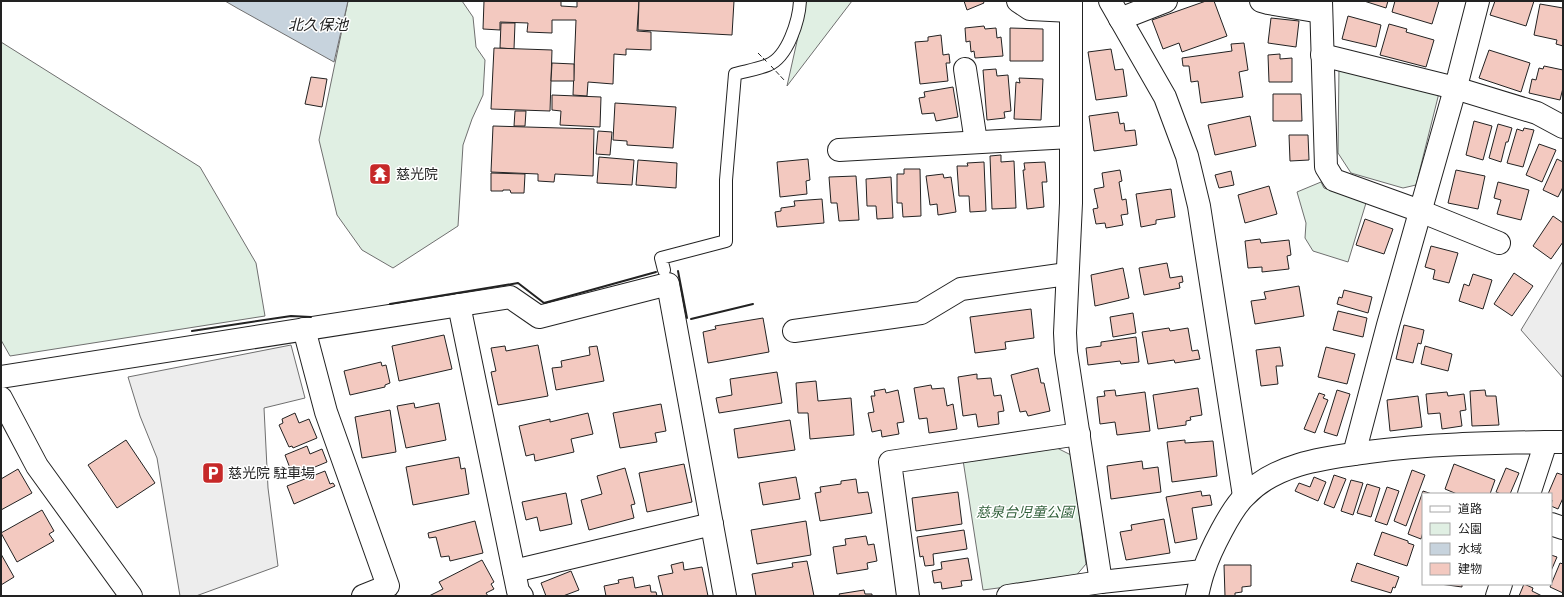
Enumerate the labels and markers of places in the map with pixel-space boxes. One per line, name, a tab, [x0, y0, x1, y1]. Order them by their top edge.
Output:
temple icon: 慈光院	[367, 161, 393, 187]
place label: 慈光院	[396, 165, 438, 183]
parking icon: 慈光院 駐車場	[200, 460, 226, 486]
place label: 慈光院 駐車場	[228, 464, 315, 482]

